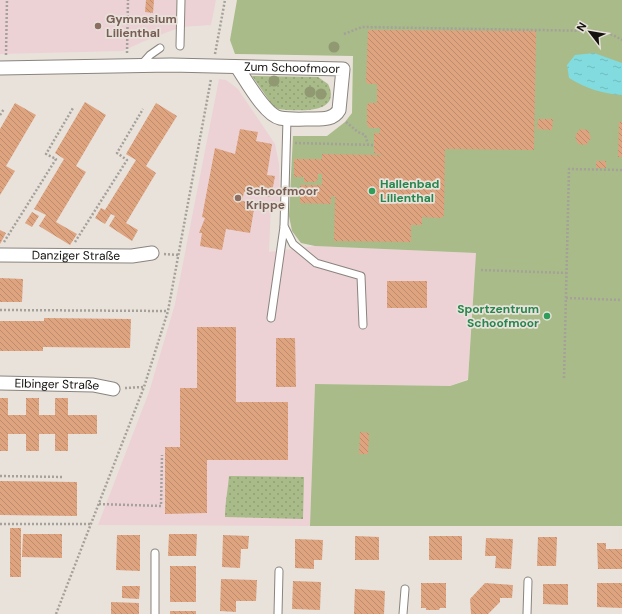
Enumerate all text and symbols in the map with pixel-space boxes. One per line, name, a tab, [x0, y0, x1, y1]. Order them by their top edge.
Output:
place label: Gymnasium Lilienthal	[106, 11, 177, 41]
north arrow	[570, 12, 610, 52]
text: N	[573, 20, 589, 34]
marker: Gymnasium Lilienthal	[93, 21, 103, 31]
street label: Zum Schoofmoor	[244, 59, 341, 77]
place label: Hallenbad Lilienthal	[380, 176, 440, 206]
place label: Schoofmoor Krippe	[246, 183, 318, 213]
marker: Hallenbad Lilienthal	[367, 186, 377, 196]
marker: Schoofmoor Krippe	[233, 193, 243, 203]
street label: Danziger Straße	[32, 247, 120, 264]
place label: Sportzentrum Schoofmoor	[457, 301, 539, 331]
marker: Sportzentrum Schoofmoor	[542, 311, 552, 321]
street label: Elbinger Straße	[14, 375, 101, 394]

